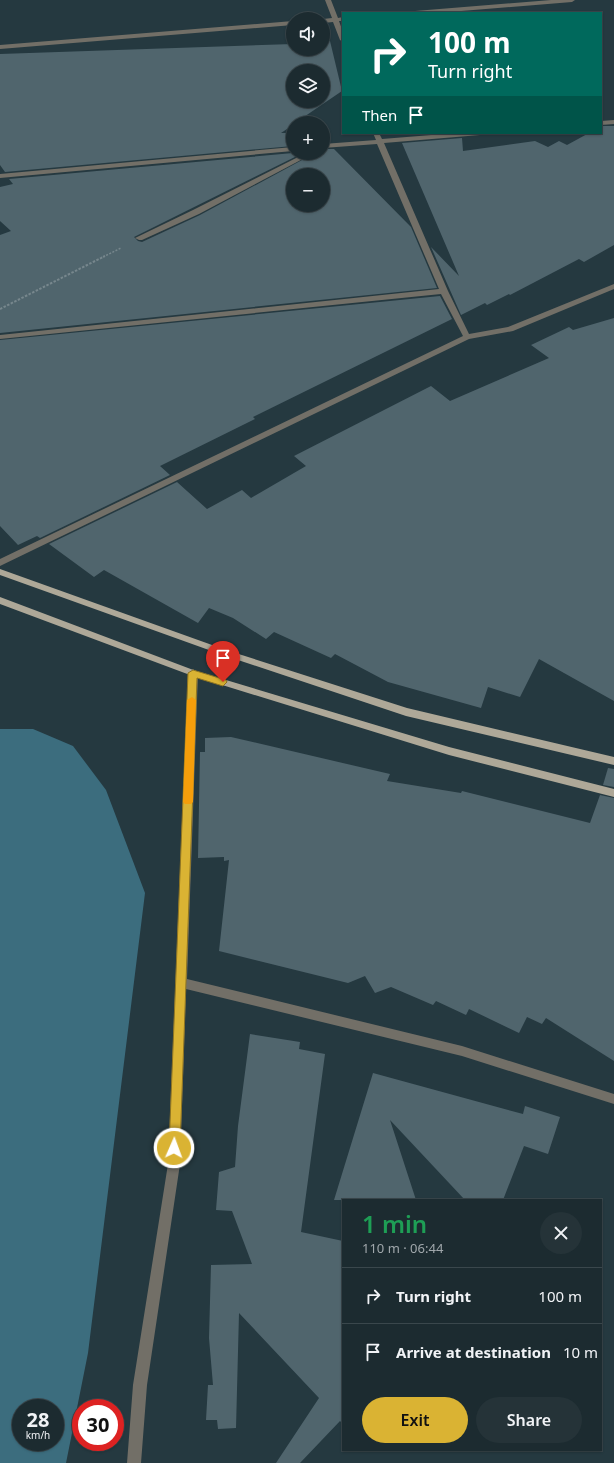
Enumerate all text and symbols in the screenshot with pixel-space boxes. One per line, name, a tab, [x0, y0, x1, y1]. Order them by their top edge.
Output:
map controls	[286, 12, 330, 212]
button: sound	[286, 12, 330, 56]
text: 100 m	[428, 23, 511, 61]
icon: right	[362, 28, 414, 80]
text: Turn right	[428, 59, 512, 83]
button: layers	[286, 64, 330, 108]
icon: arrive	[405, 104, 427, 126]
text: Then	[362, 105, 397, 125]
button: +	[286, 116, 330, 160]
button: −	[286, 168, 330, 212]
pin	[206, 641, 240, 682]
icon: arrive	[212, 647, 234, 669]
position arrow	[153, 1127, 195, 1169]
text: 1 min	[362, 1207, 427, 1240]
button: close	[540, 1212, 582, 1254]
text: 110 m · 06:44	[362, 1239, 443, 1257]
icon: right	[362, 1285, 384, 1307]
text: Turn right	[396, 1286, 471, 1306]
text: 100 m	[538, 1286, 582, 1306]
icon: arrive	[362, 1341, 384, 1363]
text: Arrive at destination	[396, 1342, 551, 1362]
text: 10 m	[563, 1342, 598, 1362]
button: Exit	[362, 1397, 468, 1443]
button: Share	[476, 1397, 582, 1443]
speed limit sign: 30	[72, 1399, 124, 1451]
text: 28	[27, 1406, 49, 1433]
text: km/h	[26, 1428, 50, 1442]

